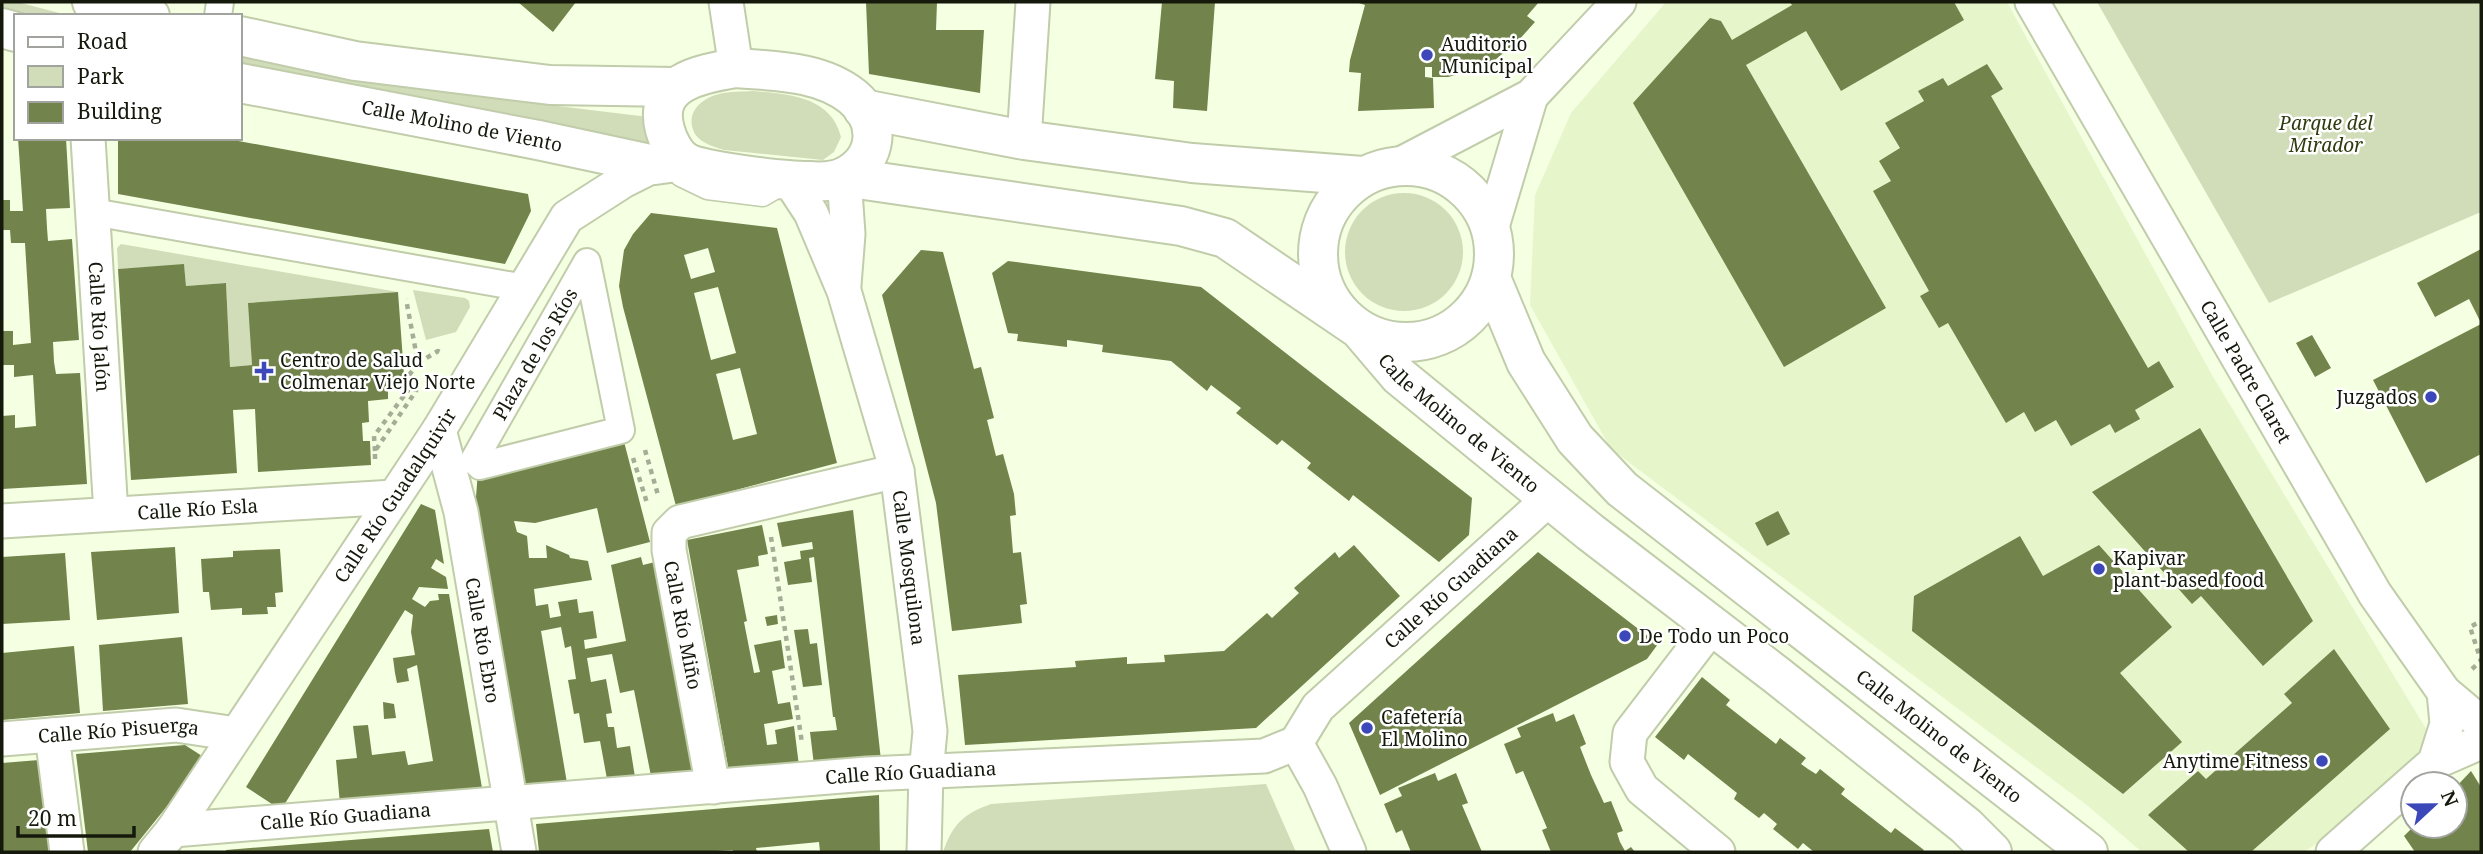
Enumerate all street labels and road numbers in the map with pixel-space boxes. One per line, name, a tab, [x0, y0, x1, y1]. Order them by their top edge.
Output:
street label: Calle Molino de Viento	[359, 94, 565, 158]
street label: Calle Río Jalón	[83, 261, 116, 393]
street label: Plaza de los Ríos	[487, 283, 583, 425]
street label: Calle Padre Claret	[2194, 295, 2298, 448]
street label: Calle Molino de Viento	[1372, 348, 1545, 499]
street label: Calle Río Guadalquivir	[328, 403, 462, 588]
street label: Calle Mosquilona	[887, 488, 932, 647]
street label: Calle Río Esla	[137, 492, 259, 526]
street label: Calle Río Guadiana	[1378, 520, 1523, 655]
street label: Calle Río Miño	[658, 558, 708, 692]
street label: Calle Río Ebro	[459, 575, 506, 705]
street label: Calle Molino de Viento	[1851, 663, 2028, 809]
street label: Calle Río Pisuerga	[37, 712, 201, 749]
street label: Calle Río Guadiana	[824, 755, 997, 790]
street label: Calle Río Guadiana	[259, 796, 432, 836]

